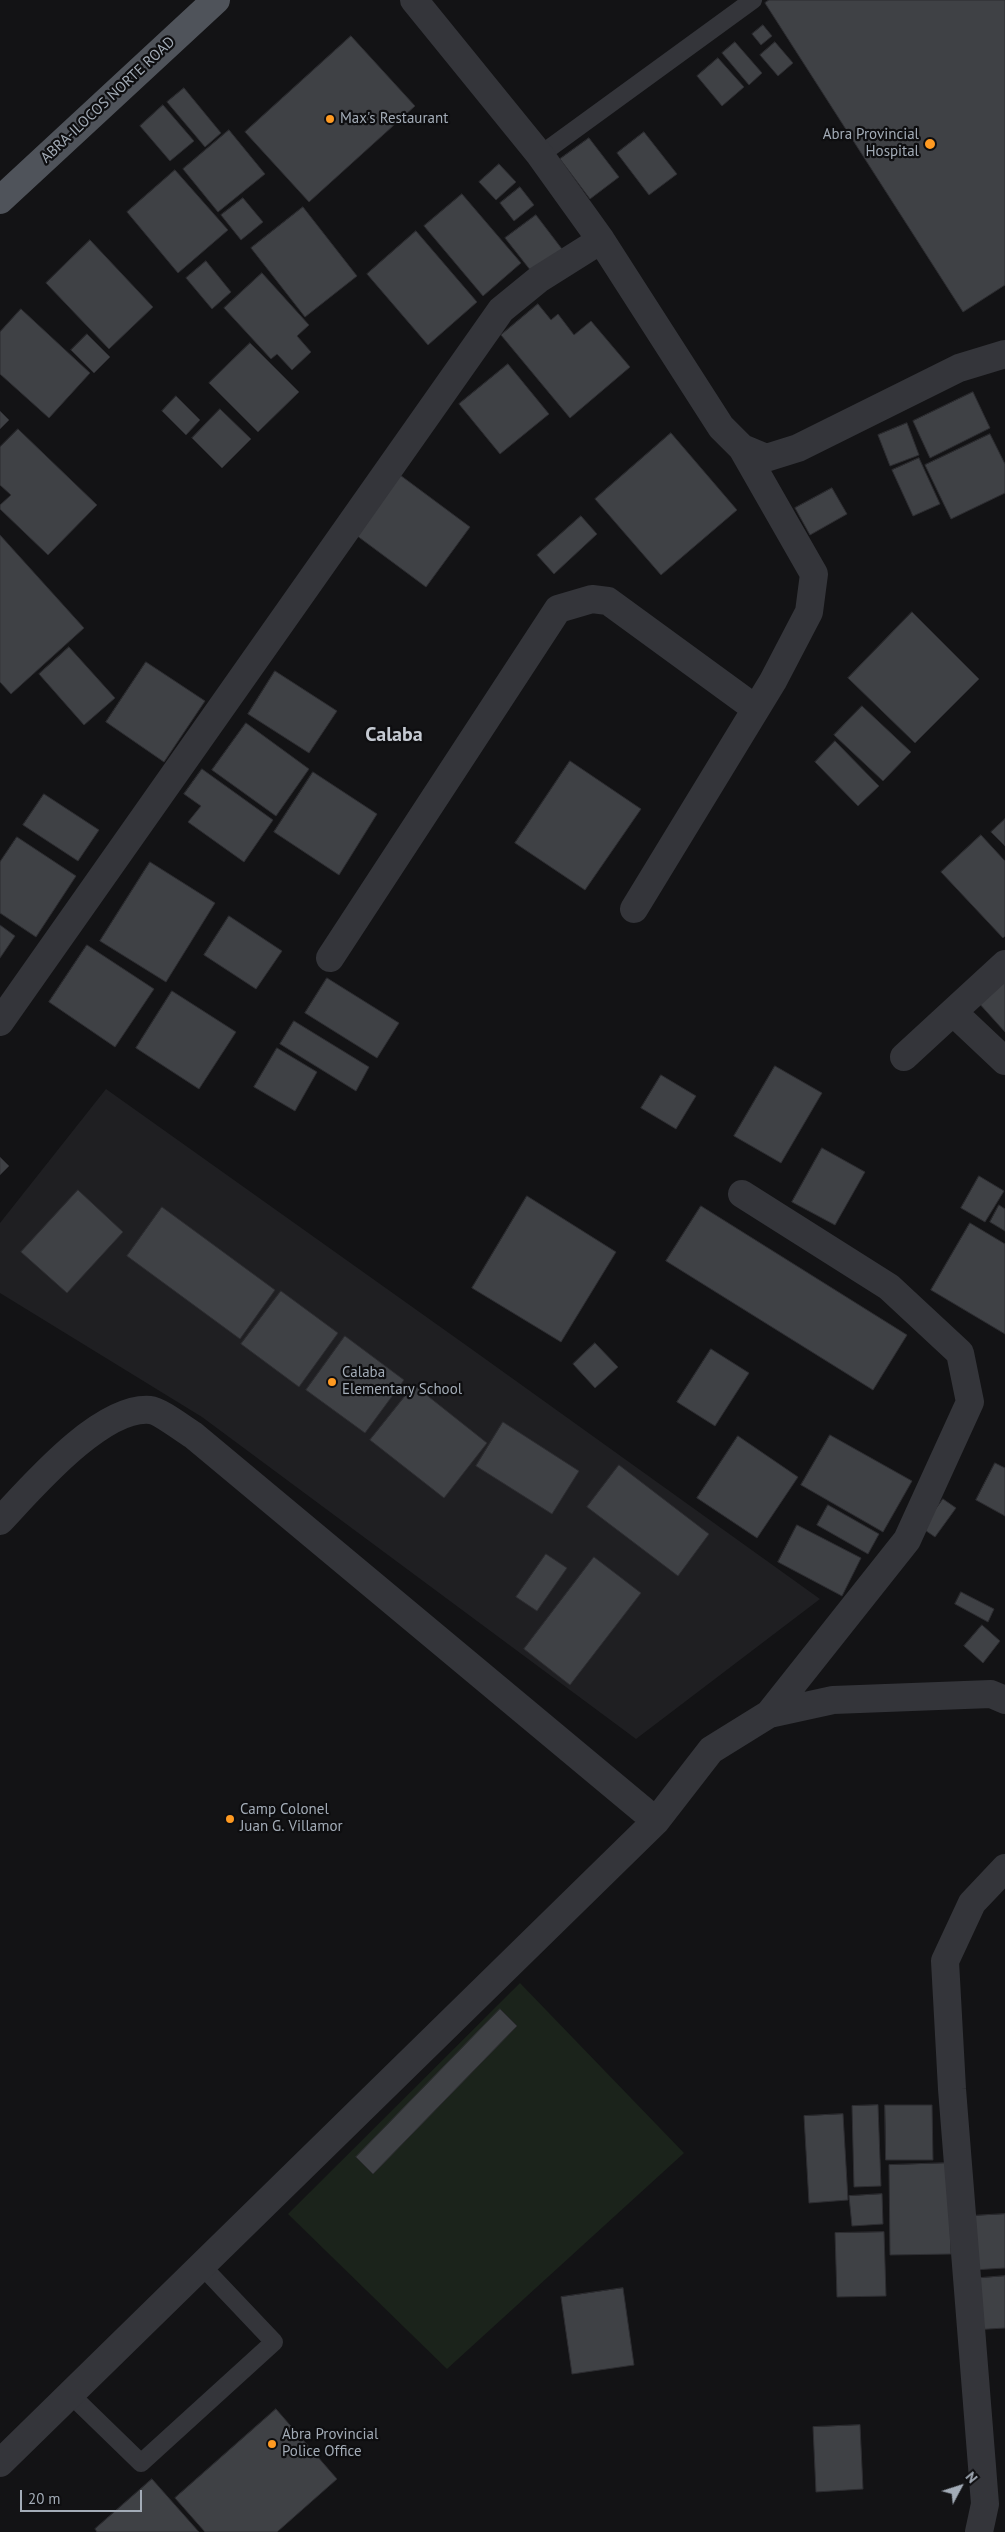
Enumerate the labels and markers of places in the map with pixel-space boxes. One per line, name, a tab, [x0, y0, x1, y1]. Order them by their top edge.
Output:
place label: Max's Restaurant	[340, 110, 448, 128]
marker: Max's Restaurant	[324, 113, 336, 125]
place label: Abra Provincial Hospital	[823, 126, 919, 161]
marker: Abra Provincial Hospital	[923, 137, 937, 151]
place label: Calaba Elementary School	[342, 1364, 462, 1399]
marker: Calaba Elementary School	[326, 1376, 338, 1388]
place label: Camp Colonel Juan G. Villamor	[240, 1801, 343, 1836]
marker: Camp Colonel Juan G. Villamor	[224, 1813, 236, 1825]
place label: Abra Provincial Police Office	[282, 2426, 378, 2461]
marker: Abra Provincial Police Office	[266, 2438, 278, 2450]

